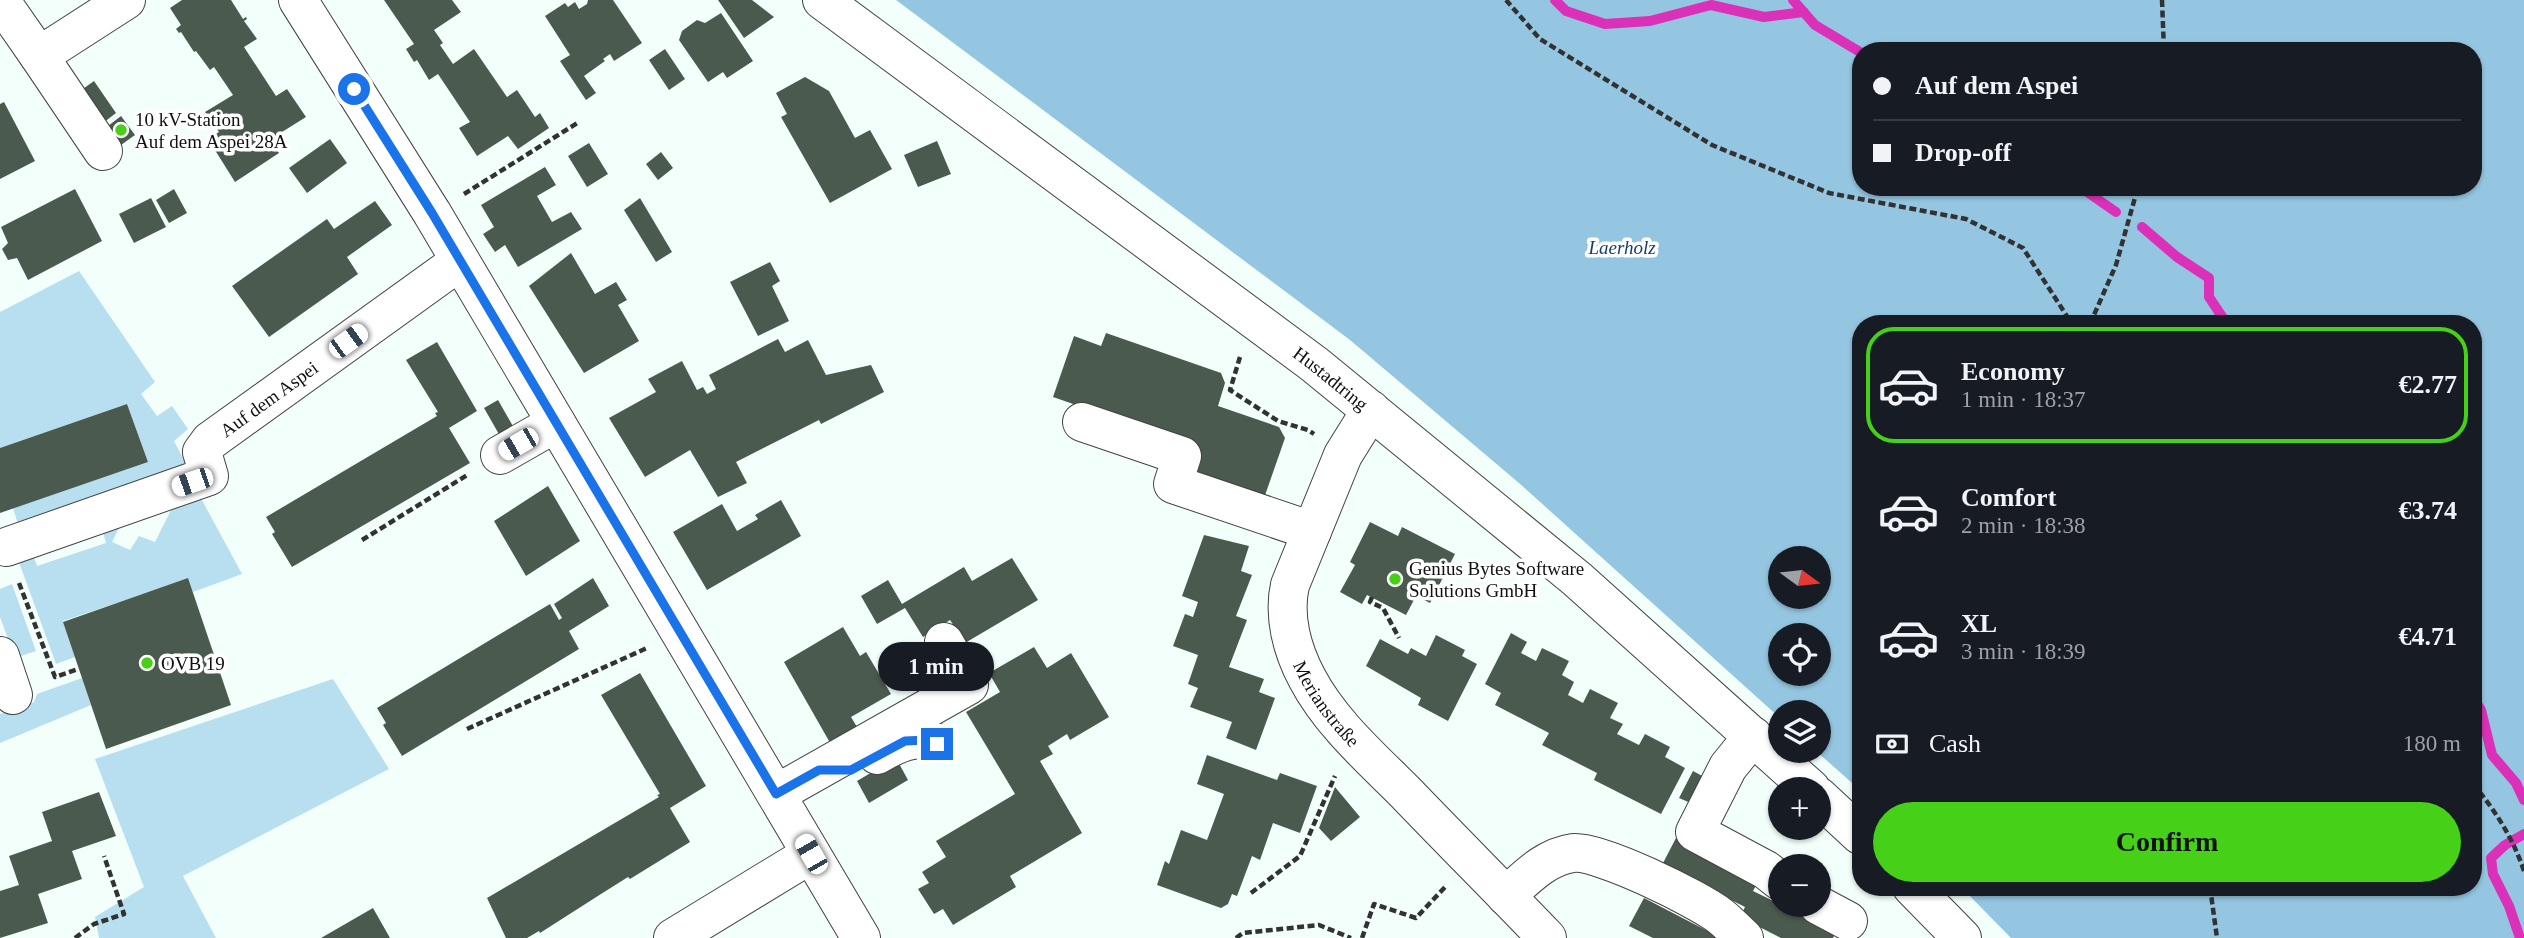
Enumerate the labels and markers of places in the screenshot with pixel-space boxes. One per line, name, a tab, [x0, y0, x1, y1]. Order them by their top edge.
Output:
place label: 10 kV-Station Auf dem Aspei 28A	[135, 109, 288, 152]
marker: 10 kV-Station Auf dem Aspei 28A	[113, 122, 129, 138]
place label: Genius Bytes Software Solutions GmbH	[1409, 558, 1584, 601]
marker: Genius Bytes Software Solutions GmbH	[1387, 571, 1403, 587]
place label: OVB 19	[161, 653, 225, 674]
marker: OVB 19	[139, 655, 155, 671]

